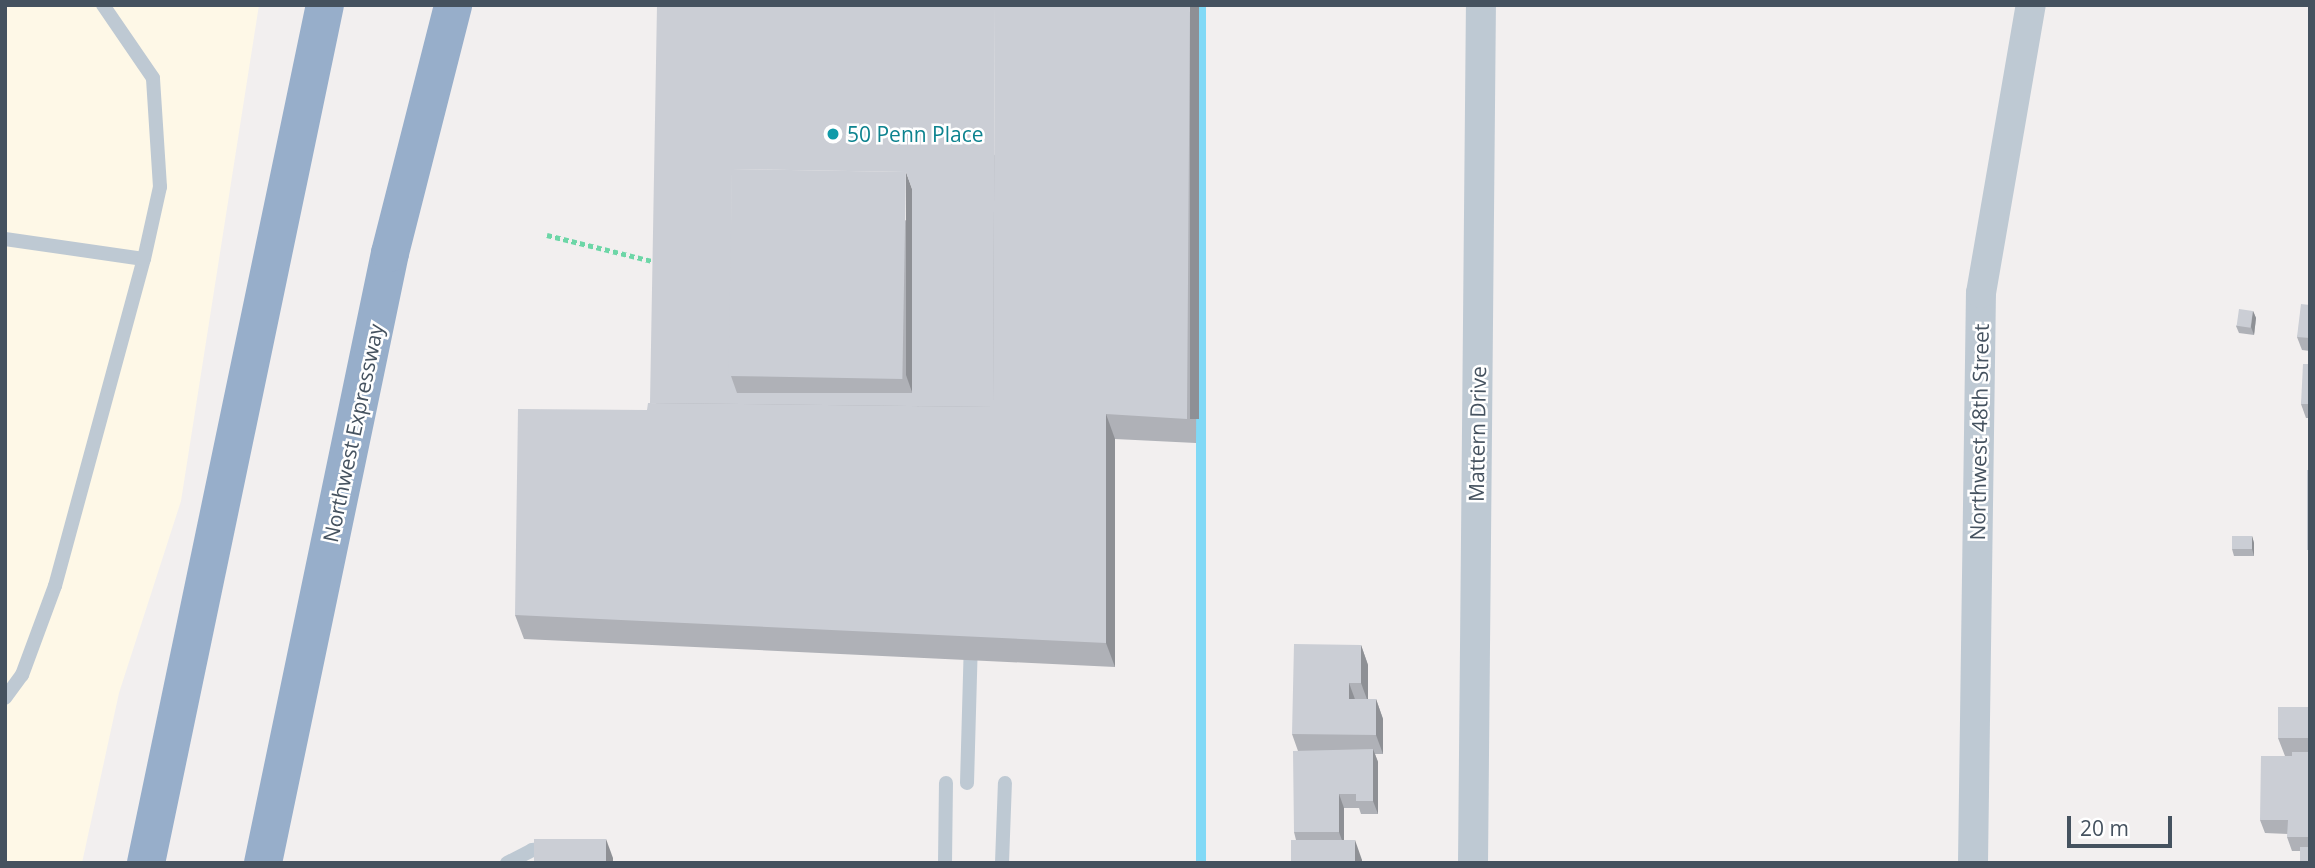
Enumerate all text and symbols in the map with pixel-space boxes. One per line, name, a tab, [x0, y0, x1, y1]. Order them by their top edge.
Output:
place label: 50 Penn Place	[847, 121, 984, 147]
marker: 50 Penn Place	[825, 126, 841, 142]
street label: Northwest Expressway	[318, 321, 388, 545]
street label: Northwest 48th Street	[1965, 323, 1993, 541]
street label: Mattern Drive	[1463, 366, 1491, 502]
scale bar	[2070, 802, 2175, 846]
text: 20 m	[2080, 814, 2129, 842]

